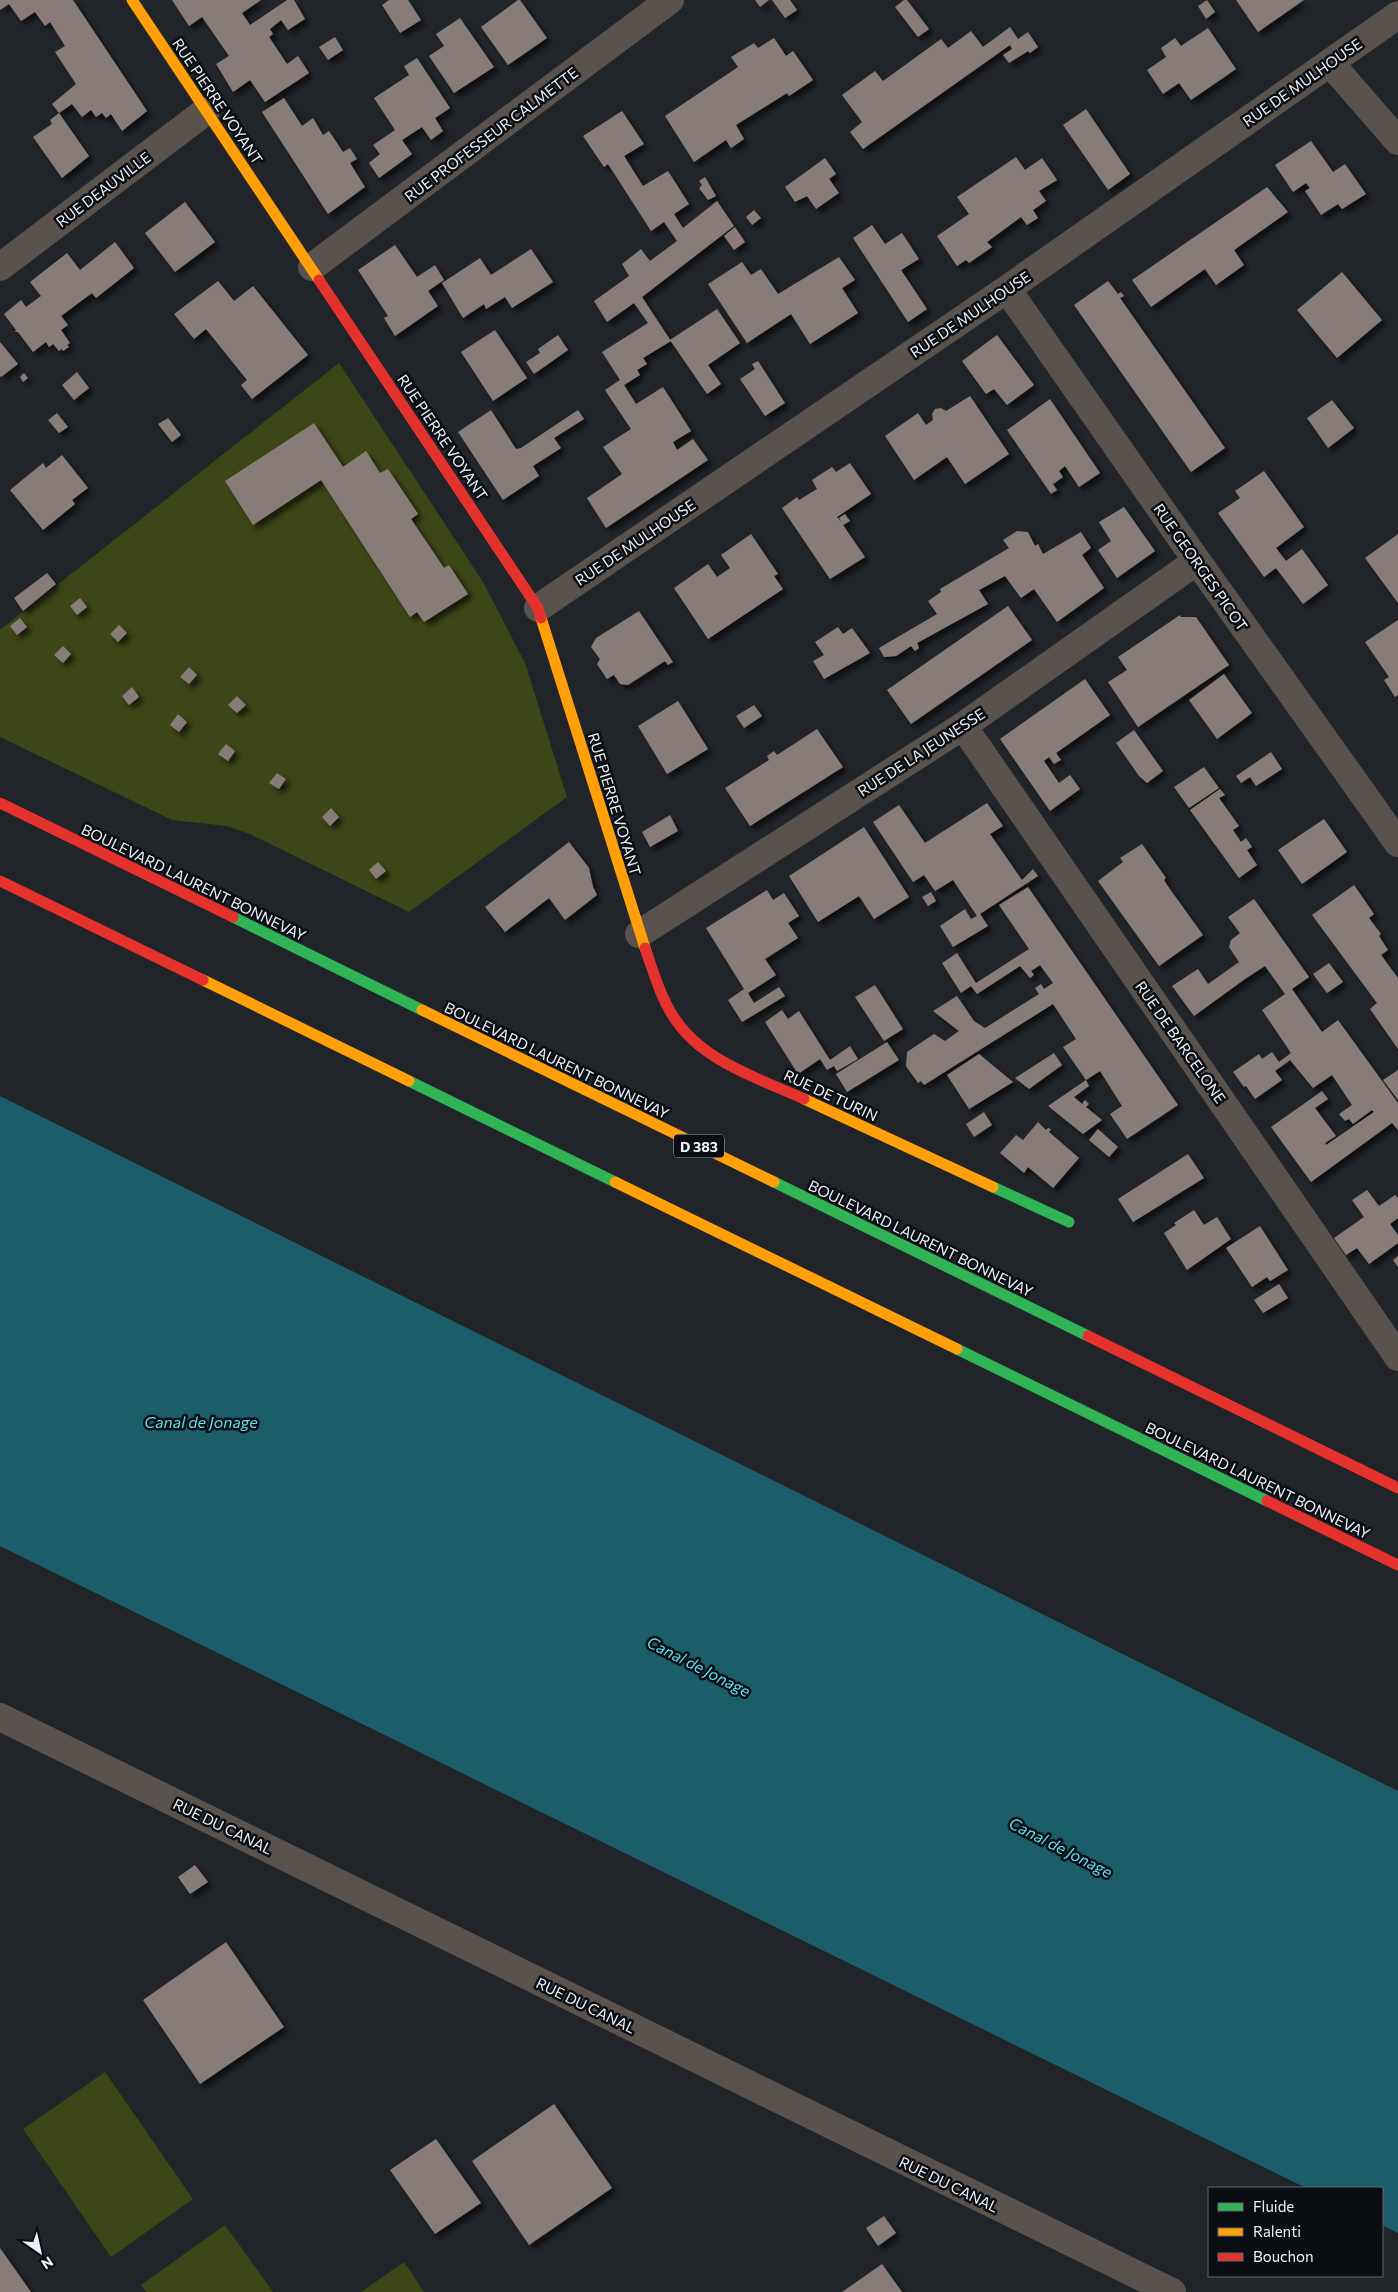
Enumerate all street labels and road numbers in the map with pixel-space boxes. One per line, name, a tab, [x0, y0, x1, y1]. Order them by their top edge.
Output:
street label: RUE DE MULHOUSE	[1239, 34, 1365, 130]
street label: RUE PIERRE VOYANT	[169, 35, 267, 168]
street label: RUE PROFESSEUR CALMETTE	[401, 63, 581, 205]
street label: RUE DEAUVILLE	[52, 147, 154, 230]
street label: RUE DE MULHOUSE	[906, 267, 1034, 361]
street label: RUE PIERRE VOYANT	[394, 371, 492, 504]
street label: RUE DE MULHOUSE	[571, 495, 699, 589]
street label: RUE GEORGES PICOT	[1150, 500, 1252, 634]
street label: RUE DE LA JEUNESSE	[854, 704, 988, 800]
street label: RUE PIERRE VOYANT	[585, 730, 645, 878]
street label: BOULEVARD LAURENT BONNEVAY	[79, 820, 309, 944]
street label: RUE DE BARCELONE	[1132, 977, 1230, 1107]
street label: BOULEVARD LAURENT BONNEVAY	[442, 998, 672, 1122]
street label: RUE DE TURIN	[781, 1065, 881, 1125]
road number: D 383	[674, 1134, 724, 1158]
street label: BOULEVARD LAURENT BONNEVAY	[806, 1176, 1036, 1300]
street label: BOULEVARD LAURENT BONNEVAY	[1143, 1418, 1373, 1542]
street label: RUE DU CANAL	[170, 1794, 276, 1858]
street label: RUE DU CANAL	[533, 1973, 639, 2037]
street label: RUE DU CANAL	[896, 2152, 1002, 2216]

